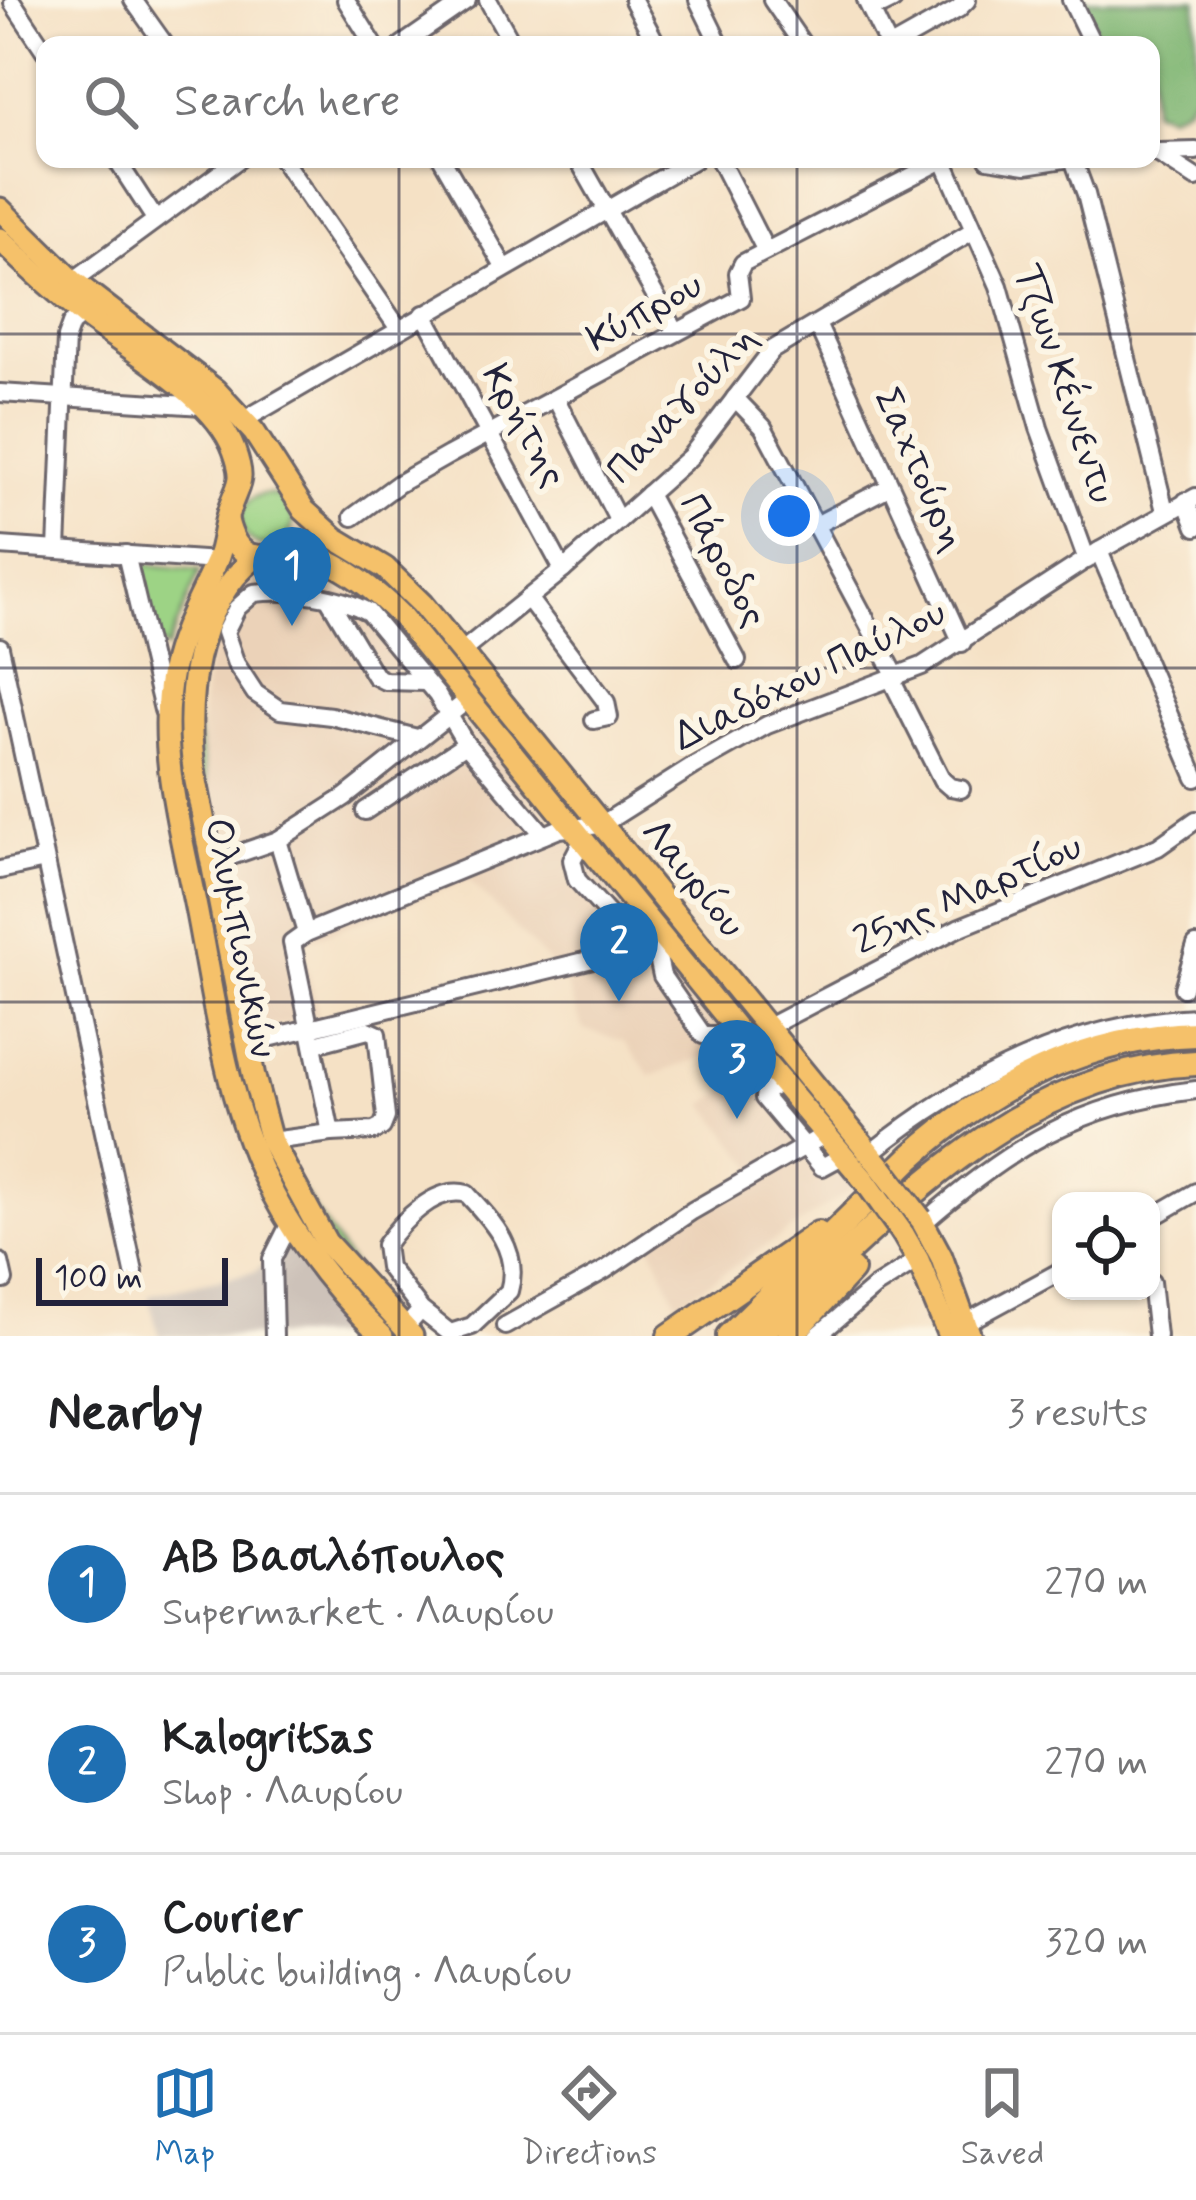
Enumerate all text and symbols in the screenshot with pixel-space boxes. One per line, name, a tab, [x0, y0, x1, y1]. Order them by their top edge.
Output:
search box	[36, 36, 1160, 168]
icon: search	[78, 69, 144, 135]
text: Search here	[174, 73, 401, 132]
street label: Τζων Κέννεντυ	[1001, 258, 1127, 510]
street label: Κύπρου	[578, 260, 712, 366]
street label: Παναγούλη	[596, 314, 770, 496]
street label: Κρήτης	[468, 355, 578, 497]
street label: Σαχτούρη	[860, 380, 978, 560]
street label: Πάροδος	[666, 485, 778, 637]
your location	[759, 486, 819, 546]
pin: 1	[253, 527, 331, 626]
street label: Διαδόχου Παύλου	[665, 588, 955, 764]
street label: Λαυρίου	[628, 809, 756, 949]
street label: Ολυμπιονικών	[191, 814, 287, 1062]
street label: 25ης Μαρτίου	[846, 822, 1090, 968]
pin: 2	[580, 903, 658, 1002]
pin: 3	[698, 1020, 776, 1119]
map controls	[1052, 1192, 1160, 1300]
button: locate	[1052, 1192, 1160, 1300]
scale bar	[36, 1252, 228, 1305]
text: 100 m	[54, 1257, 143, 1301]
text: Nearby	[48, 1381, 203, 1447]
text: 3 results	[1007, 1389, 1148, 1440]
text: ΑΒ Βασιλόπουλος	[162, 1529, 505, 1588]
text: 1	[78, 1558, 96, 1609]
text: 270 m	[1044, 1558, 1148, 1609]
text: Supermarket · Λαυρίου	[162, 1588, 554, 1639]
text: Kalogritsas	[162, 1709, 373, 1768]
text: 2	[77, 1738, 97, 1789]
text: 270 m	[1044, 1738, 1148, 1789]
text: Shop · Λαυρίου	[162, 1768, 403, 1819]
text: Courier	[162, 1889, 302, 1948]
text: 3	[78, 1918, 96, 1969]
text: 320 m	[1045, 1918, 1148, 1969]
text: Public building · Λαυρίου	[162, 1948, 572, 1999]
tab: Map	[152, 2060, 218, 2176]
tab: Directions	[521, 2060, 657, 2176]
tab: Saved	[961, 2060, 1044, 2176]

